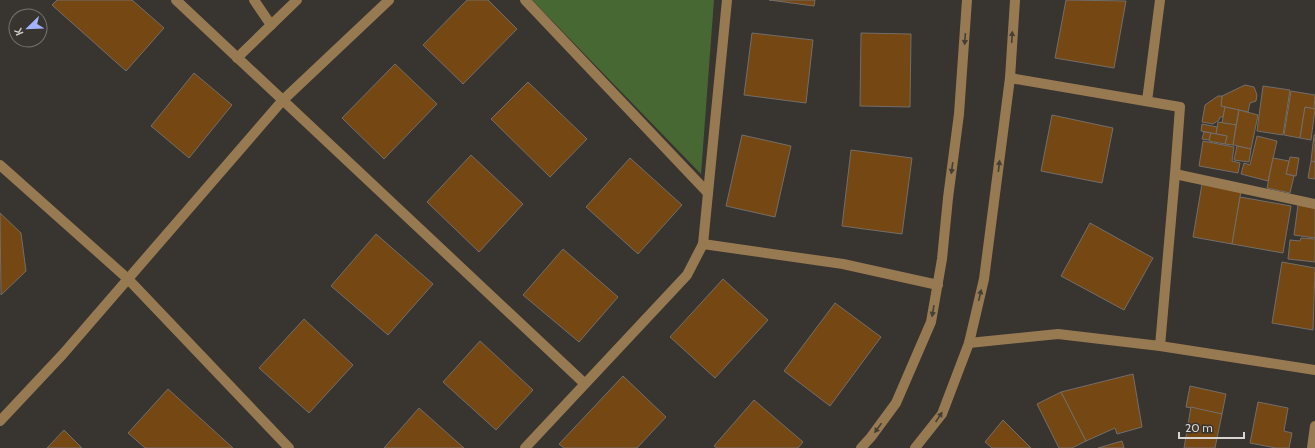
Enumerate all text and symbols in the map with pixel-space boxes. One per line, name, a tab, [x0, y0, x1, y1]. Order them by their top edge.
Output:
north arrow	[8, 8, 48, 48]
text: K	[11, 26, 27, 38]
one-way arrow	[1009, 31, 1016, 43]
one-way arrow	[961, 33, 968, 45]
one-way arrow	[996, 160, 1002, 172]
one-way arrow	[949, 162, 955, 174]
one-way arrow	[978, 288, 984, 301]
one-way arrow	[930, 305, 936, 317]
one-way arrow	[935, 412, 943, 422]
scale bar	[1179, 414, 1244, 440]
text: 20 m	[1185, 420, 1213, 435]
one-way arrow	[874, 422, 882, 433]

